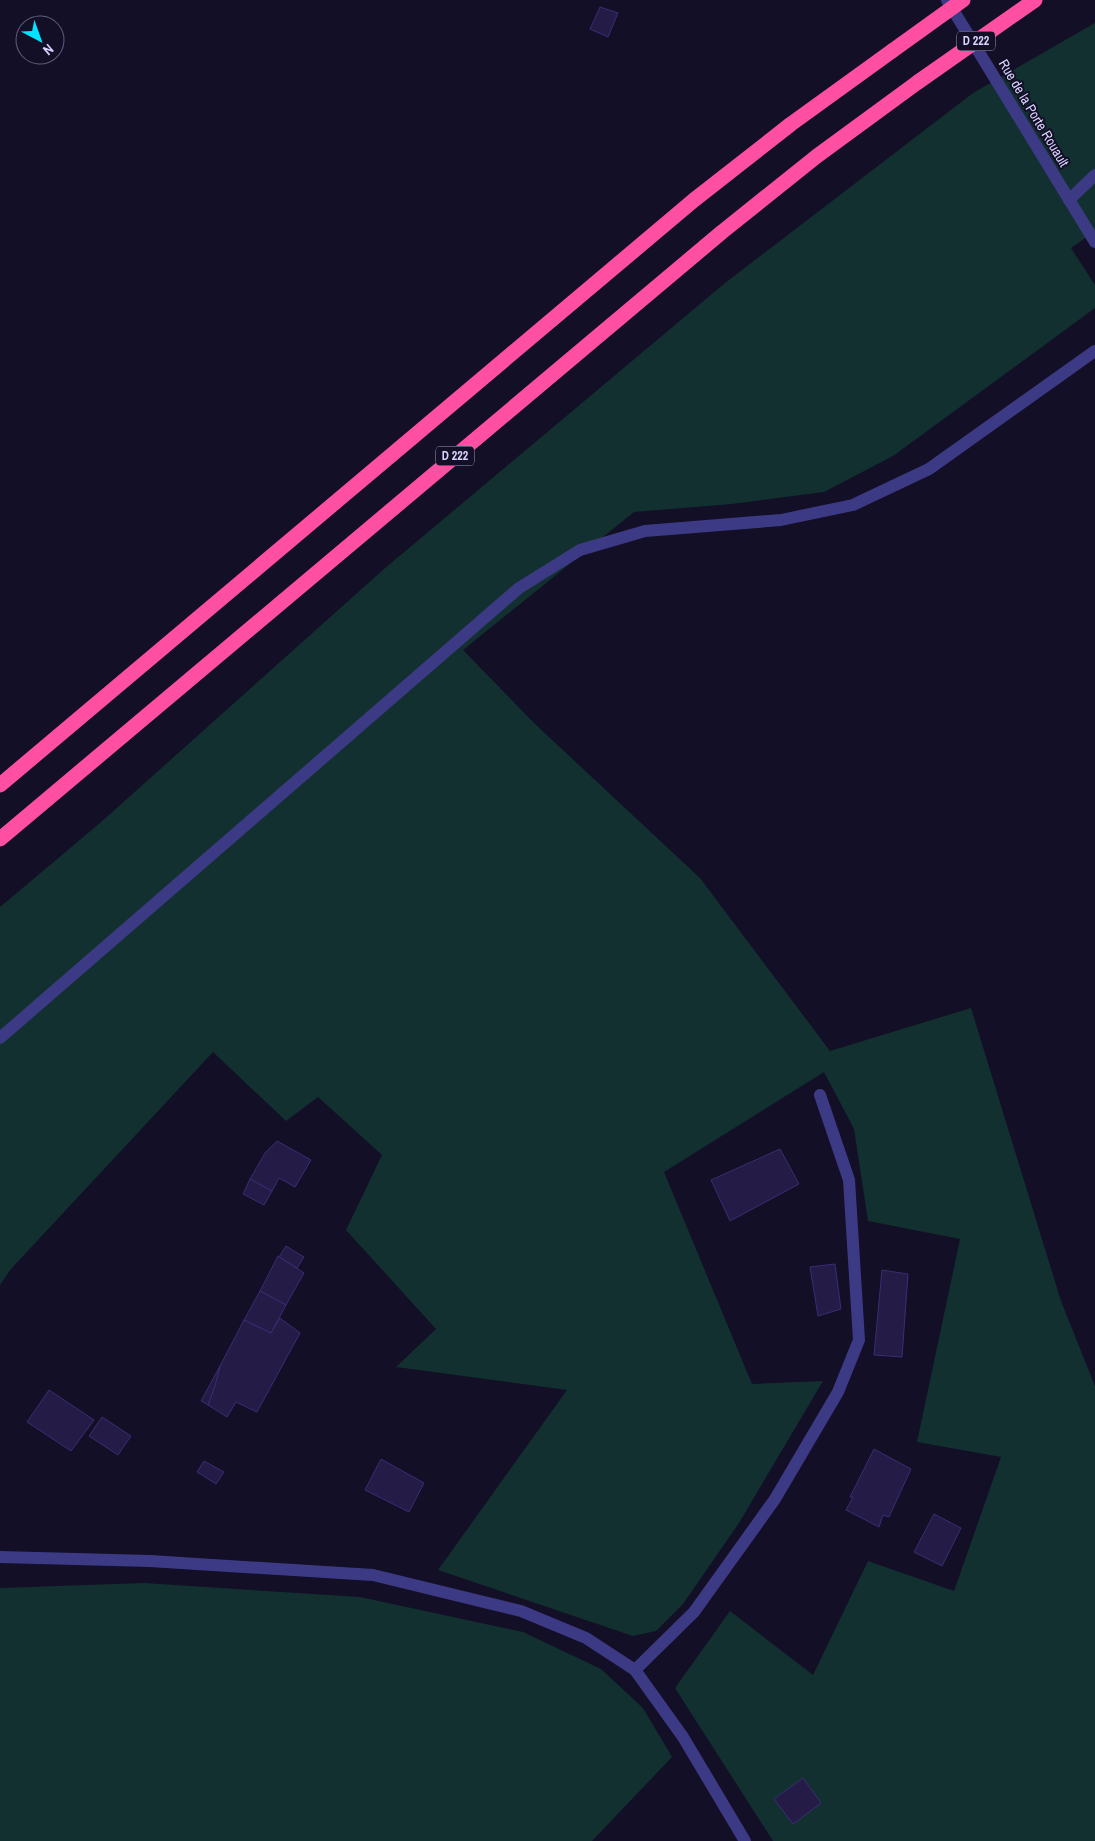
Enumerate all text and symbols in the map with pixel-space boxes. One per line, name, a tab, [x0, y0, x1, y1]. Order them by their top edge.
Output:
north arrow	[15, 15, 65, 65]
road number: D 222	[957, 31, 995, 50]
text: N	[39, 40, 58, 59]
street label: Rue de la Porte Rouault	[995, 56, 1073, 170]
road number: D 222	[436, 446, 474, 466]

